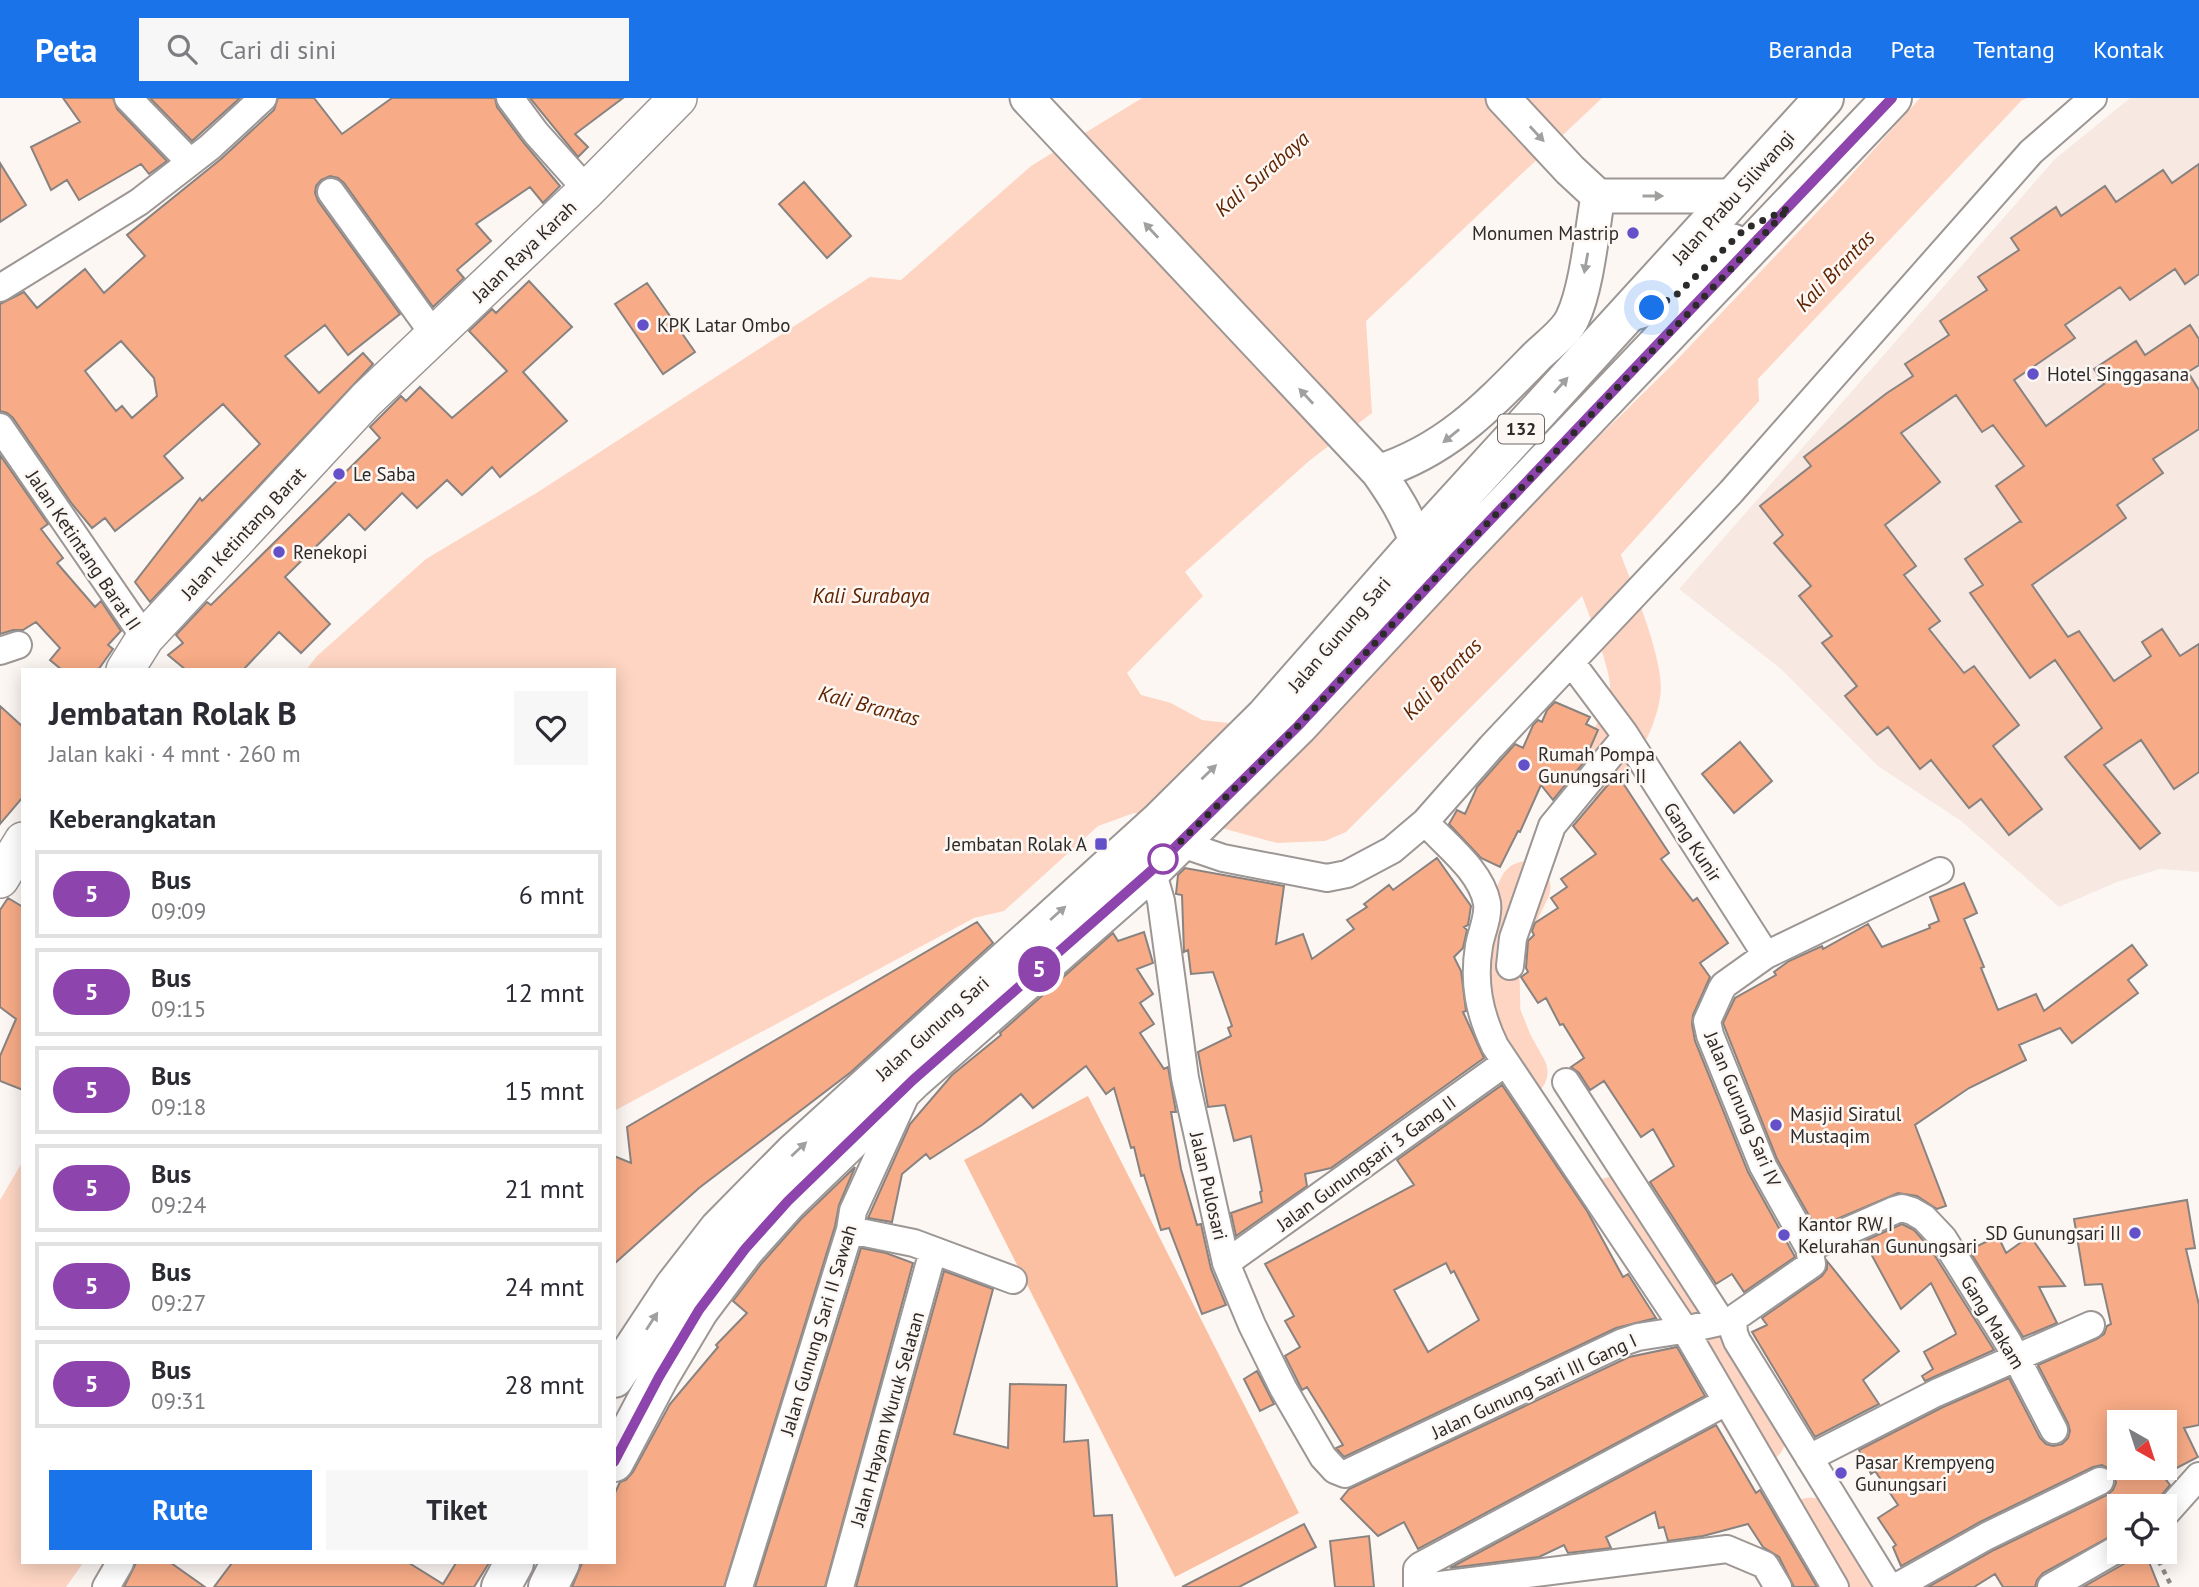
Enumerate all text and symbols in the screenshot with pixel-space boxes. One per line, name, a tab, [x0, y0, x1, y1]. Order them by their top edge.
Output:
search box	[139, 18, 629, 81]
text: Peta	[35, 28, 97, 71]
icon: search	[163, 30, 201, 68]
text: Cari di sini	[219, 33, 336, 66]
text: Beranda	[1768, 34, 1853, 65]
text: Peta	[1891, 34, 1935, 65]
text: Tentang	[1973, 34, 2055, 65]
text: Kontak	[2093, 34, 2164, 65]
water label: Kali Surabaya	[1209, 124, 1315, 222]
one-way arrow	[1528, 125, 1544, 142]
street label: Jalan Prabu Siliwangi	[1666, 125, 1799, 270]
one-way arrow	[1642, 190, 1664, 202]
street label: Jalan Raya Karah	[466, 195, 581, 308]
place label: Monumen Mastrip	[1472, 221, 1619, 245]
one-way arrow	[1143, 222, 1159, 239]
water label: Kali Brantas	[1789, 224, 1881, 317]
marker: Monumen Mastrip	[1625, 225, 1641, 241]
one-way arrow	[1580, 252, 1591, 274]
your location	[1634, 290, 1669, 325]
place label: KPK Latar Ombo	[657, 313, 790, 337]
marker: KPK Latar Ombo	[635, 317, 651, 333]
place label: Hotel Singgasana	[2047, 362, 2189, 386]
marker: Hotel Singgasana	[2025, 366, 2041, 382]
one-way arrow	[1553, 377, 1569, 394]
one-way arrow	[1298, 387, 1314, 405]
road number: 132	[1498, 414, 1544, 444]
one-way arrow	[1442, 428, 1459, 443]
street label: Jalan Ketintang Barat	[175, 462, 311, 605]
place label: Le Saba	[353, 462, 416, 486]
street label: Jalan Ketintang Barat II	[21, 464, 147, 635]
marker: Le Saba	[331, 466, 347, 482]
place label: Renekopi	[293, 540, 368, 564]
marker: Renekopi	[271, 544, 287, 560]
street label: Jalan Gunung Sari	[1282, 572, 1396, 697]
water label: Kali Surabaya	[812, 582, 930, 609]
water label: Kali Brantas	[1396, 632, 1488, 725]
water label: Kali Brantas	[816, 679, 923, 732]
text: Jembatan Rolak B	[49, 691, 297, 734]
button: heart	[514, 691, 588, 765]
text: Jalan kaki · 4 mnt · 260 m	[49, 739, 301, 768]
place label: Rumah Pompa Gunungsari II	[1538, 742, 1655, 788]
marker: Rumah Pompa Gunungsari II	[1516, 757, 1532, 773]
one-way arrow	[1201, 764, 1217, 781]
street label: Gang Kunir	[1658, 798, 1728, 887]
text: Keberangkatan	[49, 802, 216, 835]
place label: Jembatan Rolak A	[945, 832, 1087, 856]
marker: Jembatan Rolak A	[1093, 836, 1109, 852]
unlabelled marker	[1148, 844, 1178, 874]
text: Bus	[151, 863, 191, 896]
text: 5	[85, 878, 98, 909]
text: 6 mnt	[519, 878, 584, 911]
text: 09:09	[151, 896, 206, 925]
one-way arrow	[1049, 905, 1067, 921]
line badge: 5	[1016, 946, 1062, 992]
text: 5	[1032, 953, 1046, 984]
text: Bus	[151, 961, 191, 994]
street label: Jalan Gunung Sari	[869, 971, 994, 1086]
text: 5	[85, 976, 98, 1007]
text: 12 mnt	[505, 976, 584, 1009]
text: 09:15	[151, 994, 206, 1023]
street label: Jalan Gunung Sari IV	[1699, 1027, 1787, 1190]
text: Bus	[151, 1059, 191, 1092]
text: 5	[85, 1074, 98, 1105]
text: 15 mnt	[505, 1074, 584, 1107]
street label: Jalan Gunungsari 3 Gang II	[1271, 1090, 1460, 1237]
text: 09:18	[151, 1092, 206, 1121]
place label: Masjid Siratul Mustaqim	[1790, 1102, 1902, 1148]
marker: Masjid Siratul Mustaqim	[1768, 1117, 1784, 1133]
street label: Jalan Pulosari	[1185, 1129, 1233, 1242]
one-way arrow	[790, 1141, 807, 1157]
text: Bus	[151, 1157, 191, 1190]
text: 5	[85, 1172, 98, 1203]
text: 21 mnt	[505, 1172, 584, 1205]
text: 09:24	[151, 1190, 206, 1219]
place label: Kantor RW I Kelurahan Gunungsari	[1798, 1212, 1977, 1258]
place label: SD Gunungsari II	[1985, 1221, 2121, 1245]
street label: Jalan Gunung Sari II Sawah	[774, 1222, 862, 1439]
marker: SD Gunungsari II	[2127, 1225, 2143, 1241]
marker: Kantor RW I Kelurahan Gunungsari	[1776, 1227, 1792, 1243]
text: Bus	[151, 1255, 191, 1288]
text: 5	[85, 1270, 98, 1301]
text: 24 mnt	[505, 1270, 584, 1303]
street label: Gang Makam	[1956, 1271, 2030, 1373]
text: 09:27	[151, 1288, 206, 1317]
street label: Jalan Hayam Wuruk Selatan	[845, 1309, 929, 1530]
one-way arrow	[645, 1311, 658, 1331]
street label: Jalan Gunung Sari III Gang I	[1427, 1328, 1640, 1445]
text: Bus	[151, 1353, 191, 1386]
text: 5	[85, 1368, 98, 1399]
text: 28 mnt	[505, 1368, 584, 1401]
text: 09:31	[151, 1386, 206, 1415]
north arrow	[2107, 1410, 2177, 1480]
map controls	[2107, 1410, 2177, 1564]
place label: Pasar Krempyeng Gunungsari	[1855, 1450, 1995, 1496]
marker: Pasar Krempyeng Gunungsari	[1833, 1465, 1849, 1481]
button: Rute	[49, 1470, 312, 1550]
button: Tiket	[326, 1470, 588, 1550]
button: locate	[2107, 1494, 2177, 1564]

